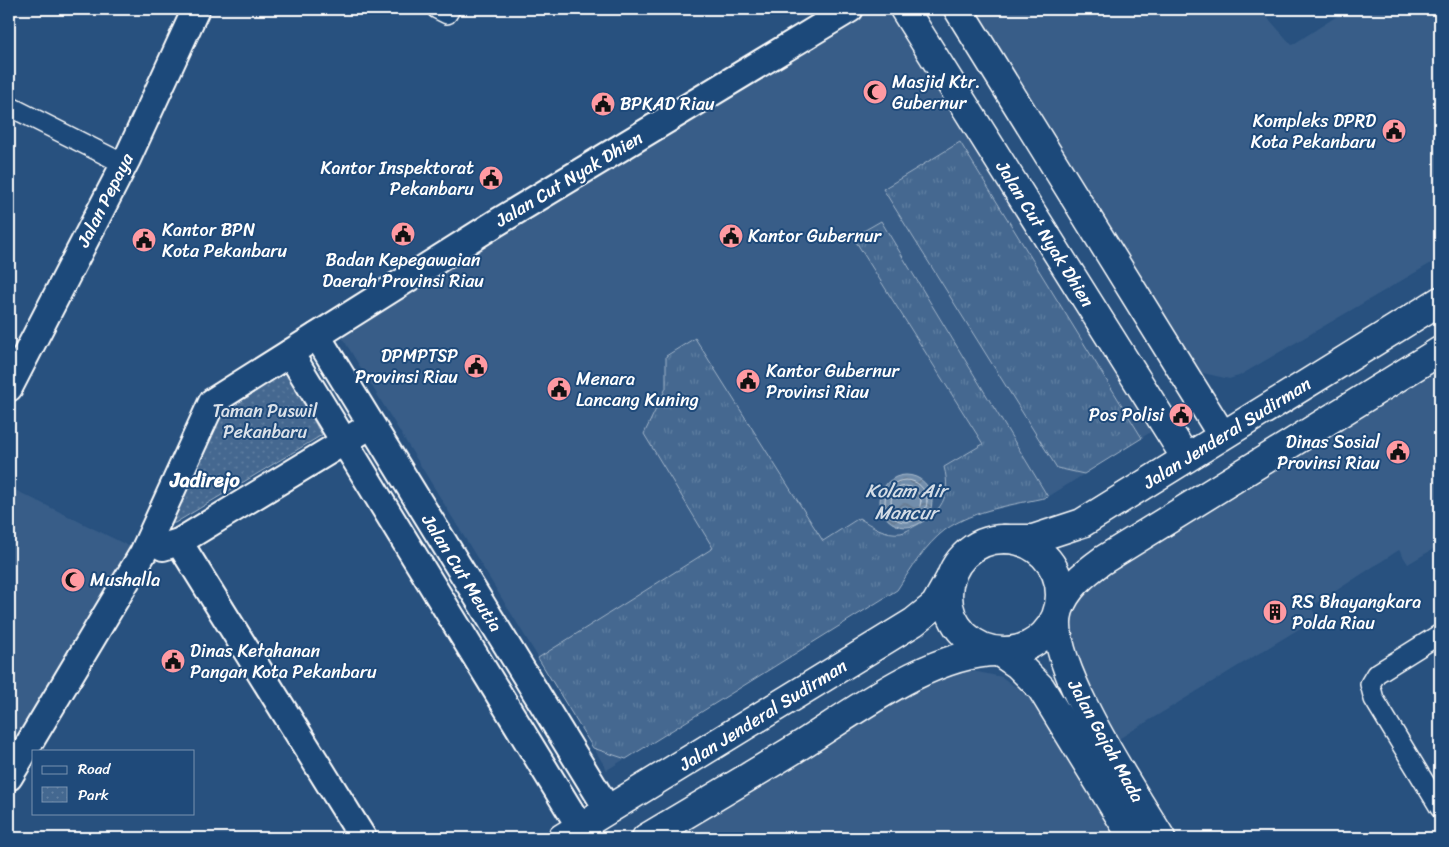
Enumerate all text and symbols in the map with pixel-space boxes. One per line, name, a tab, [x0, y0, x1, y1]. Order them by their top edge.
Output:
place label: Masjid Ktr. Gubernur	[892, 66, 981, 119]
mosque icon: Masjid Ktr. Gubernur	[862, 79, 888, 105]
place label: BPKAD Riau	[620, 88, 715, 120]
public building icon: BPKAD Riau	[590, 91, 616, 117]
place label: Kompleks DPRD Kota Pekanbaru	[1251, 105, 1376, 158]
public building icon: Kompleks DPRD Kota Pekanbaru	[1381, 118, 1407, 144]
street label: Jalan Cut Nyak Dhien	[488, 122, 649, 236]
street label: Jalan Pepaya	[67, 146, 143, 254]
place label: Kantor Inspektorat Pekanbaru	[321, 152, 474, 205]
street label: Jalan Cut Nyak Dhien	[986, 154, 1103, 314]
public building icon: Kantor Inspektorat Pekanbaru	[478, 165, 504, 191]
place label: Kantor BPN Kota Pekanbaru	[162, 214, 288, 267]
place label: Kantor Gubernur	[748, 220, 883, 252]
public building icon: Badan Kepegawaian Daerah Provinsi Riau	[390, 221, 416, 247]
public building icon: Kantor Gubernur	[718, 223, 744, 249]
public building icon: Kantor BPN Kota Pekanbaru	[131, 227, 157, 253]
place label: Badan Kepegawaian Daerah Provinsi Riau	[322, 244, 484, 297]
place label: DPMPTSP Provinsi Riau	[355, 340, 458, 393]
public building icon: DPMPTSP Provinsi Riau	[463, 353, 489, 379]
place label: Kantor Gubernur Provinsi Riau	[766, 355, 901, 408]
place label: Menara Lancang Kuning	[576, 363, 699, 416]
public building icon: Kantor Gubernur Provinsi Riau	[735, 368, 761, 394]
street label: Jalan Jenderal Sudirman	[1136, 368, 1318, 498]
public building icon: Menara Lancang Kuning	[546, 376, 572, 402]
park label: Taman Puswil Pekanbaru	[213, 395, 318, 448]
place label: Pos Polisi	[1089, 399, 1165, 431]
public building icon: Pos Polisi	[1168, 402, 1194, 428]
place label: Dinas Sosial Provinsi Riau	[1277, 426, 1381, 479]
public building icon: Dinas Sosial Provinsi Riau	[1385, 439, 1411, 465]
district label: Jadirejo	[169, 463, 240, 498]
water label: Kolam Air Mancur	[865, 474, 950, 529]
street label: Jalan Cut Meutia	[412, 507, 511, 638]
place label: Mushalla	[90, 564, 160, 596]
mosque icon: Mushalla	[60, 567, 86, 593]
place label: RS Bhayangkara Polda Riau	[1292, 586, 1421, 639]
building icon: RS Bhayangkara Polda Riau	[1262, 599, 1288, 625]
place label: Dinas Ketahanan Pangan Kota Pekanbaru	[190, 635, 377, 688]
public building icon: Dinas Ketahanan Pangan Kota Pekanbaru	[160, 648, 186, 674]
street label: Jalan Jenderal Sudirman	[672, 650, 854, 780]
street label: Jalan Gajah Mada	[1058, 673, 1153, 809]
legend	[32, 750, 195, 814]
text: Road	[78, 756, 111, 782]
text: Park	[78, 782, 109, 808]

